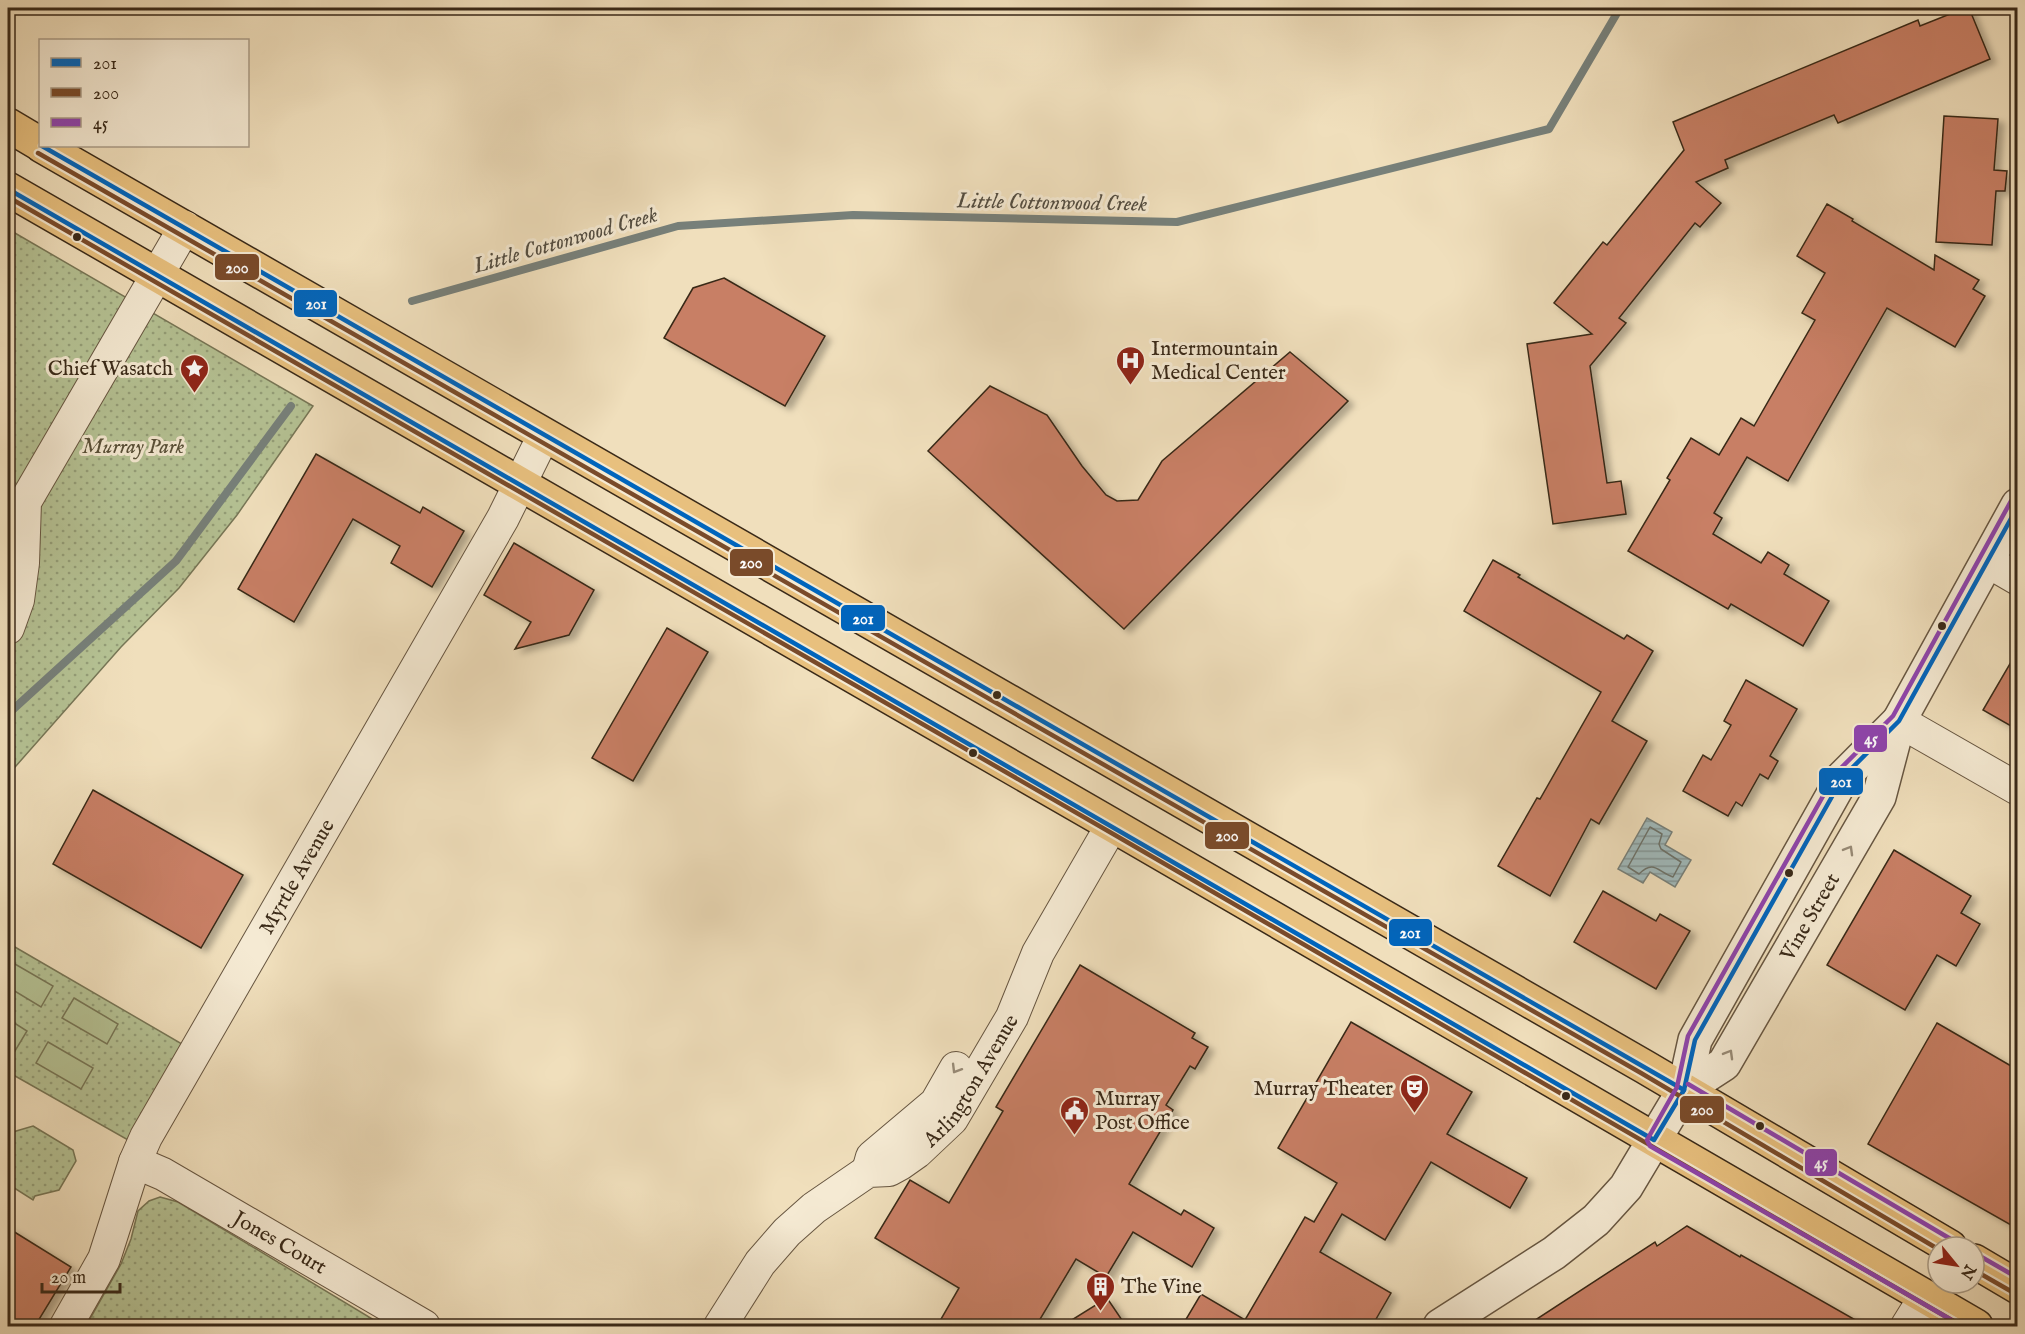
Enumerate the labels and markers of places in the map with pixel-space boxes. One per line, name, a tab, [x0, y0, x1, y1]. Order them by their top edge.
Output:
unlabelled marker	[71, 231, 83, 243]
place label: Intermountain Medical Center	[1151, 336, 1286, 387]
hospital icon: Intermountain Medical Center	[1114, 344, 1146, 386]
place icon: Chief Wasatch	[178, 352, 210, 394]
place label: Chief Wasatch	[48, 356, 173, 383]
unlabelled marker	[1936, 620, 1948, 632]
unlabelled marker	[991, 689, 1003, 701]
unlabelled marker	[967, 747, 979, 759]
unlabelled marker	[1783, 867, 1795, 879]
theatre icon: Murray Theater	[1398, 1072, 1430, 1114]
place label: Murray Theater	[1254, 1076, 1393, 1103]
place label: Murray Post Office	[1095, 1086, 1190, 1137]
unlabelled marker	[1560, 1090, 1572, 1102]
public building icon: Murray Post Office	[1058, 1094, 1090, 1136]
unlabelled marker	[1754, 1120, 1766, 1132]
building icon: The Vine	[1084, 1270, 1116, 1312]
place label: The Vine	[1121, 1274, 1202, 1301]

